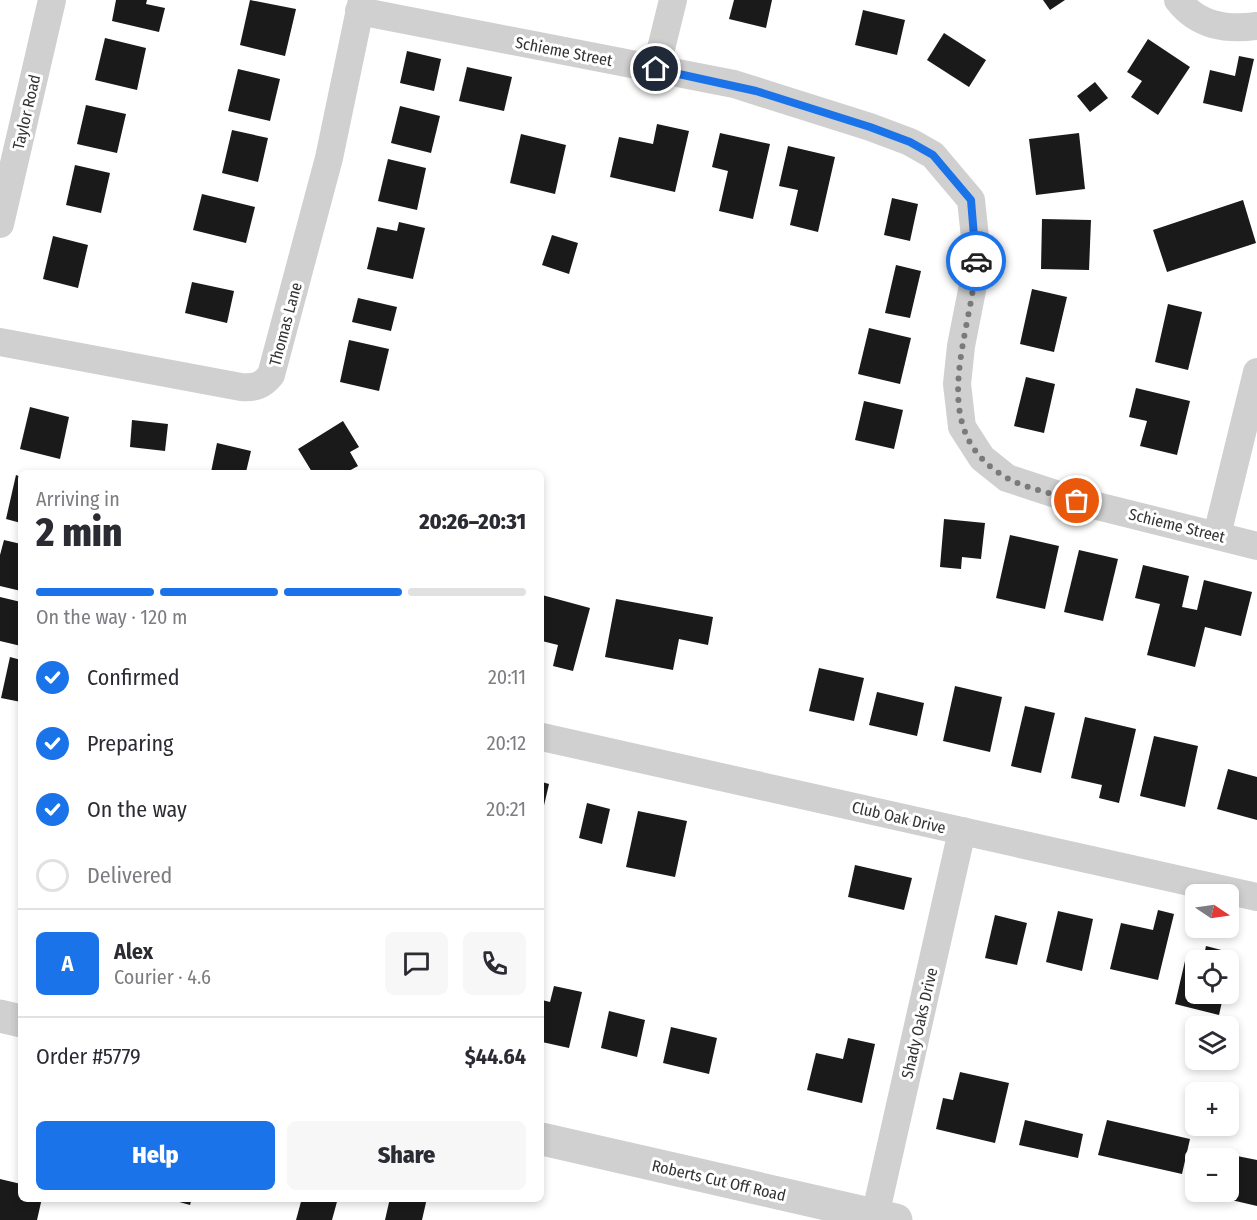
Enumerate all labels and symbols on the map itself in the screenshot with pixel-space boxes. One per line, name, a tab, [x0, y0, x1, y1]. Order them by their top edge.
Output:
street label: Schieme Street	[514, 33, 615, 70]
pin	[630, 43, 681, 94]
street label: Taylor Road	[9, 73, 44, 151]
courier	[946, 231, 1006, 291]
street label: Thomas Lane	[265, 280, 306, 368]
pin	[1051, 475, 1102, 526]
street label: Schieme Street	[1127, 504, 1228, 547]
street label: Club Oak Drive	[850, 797, 948, 838]
north arrow	[1185, 884, 1239, 938]
street label: Shady Oaks Drive	[897, 966, 942, 1080]
street label: Roberts Cut Off Road	[650, 1156, 788, 1205]

